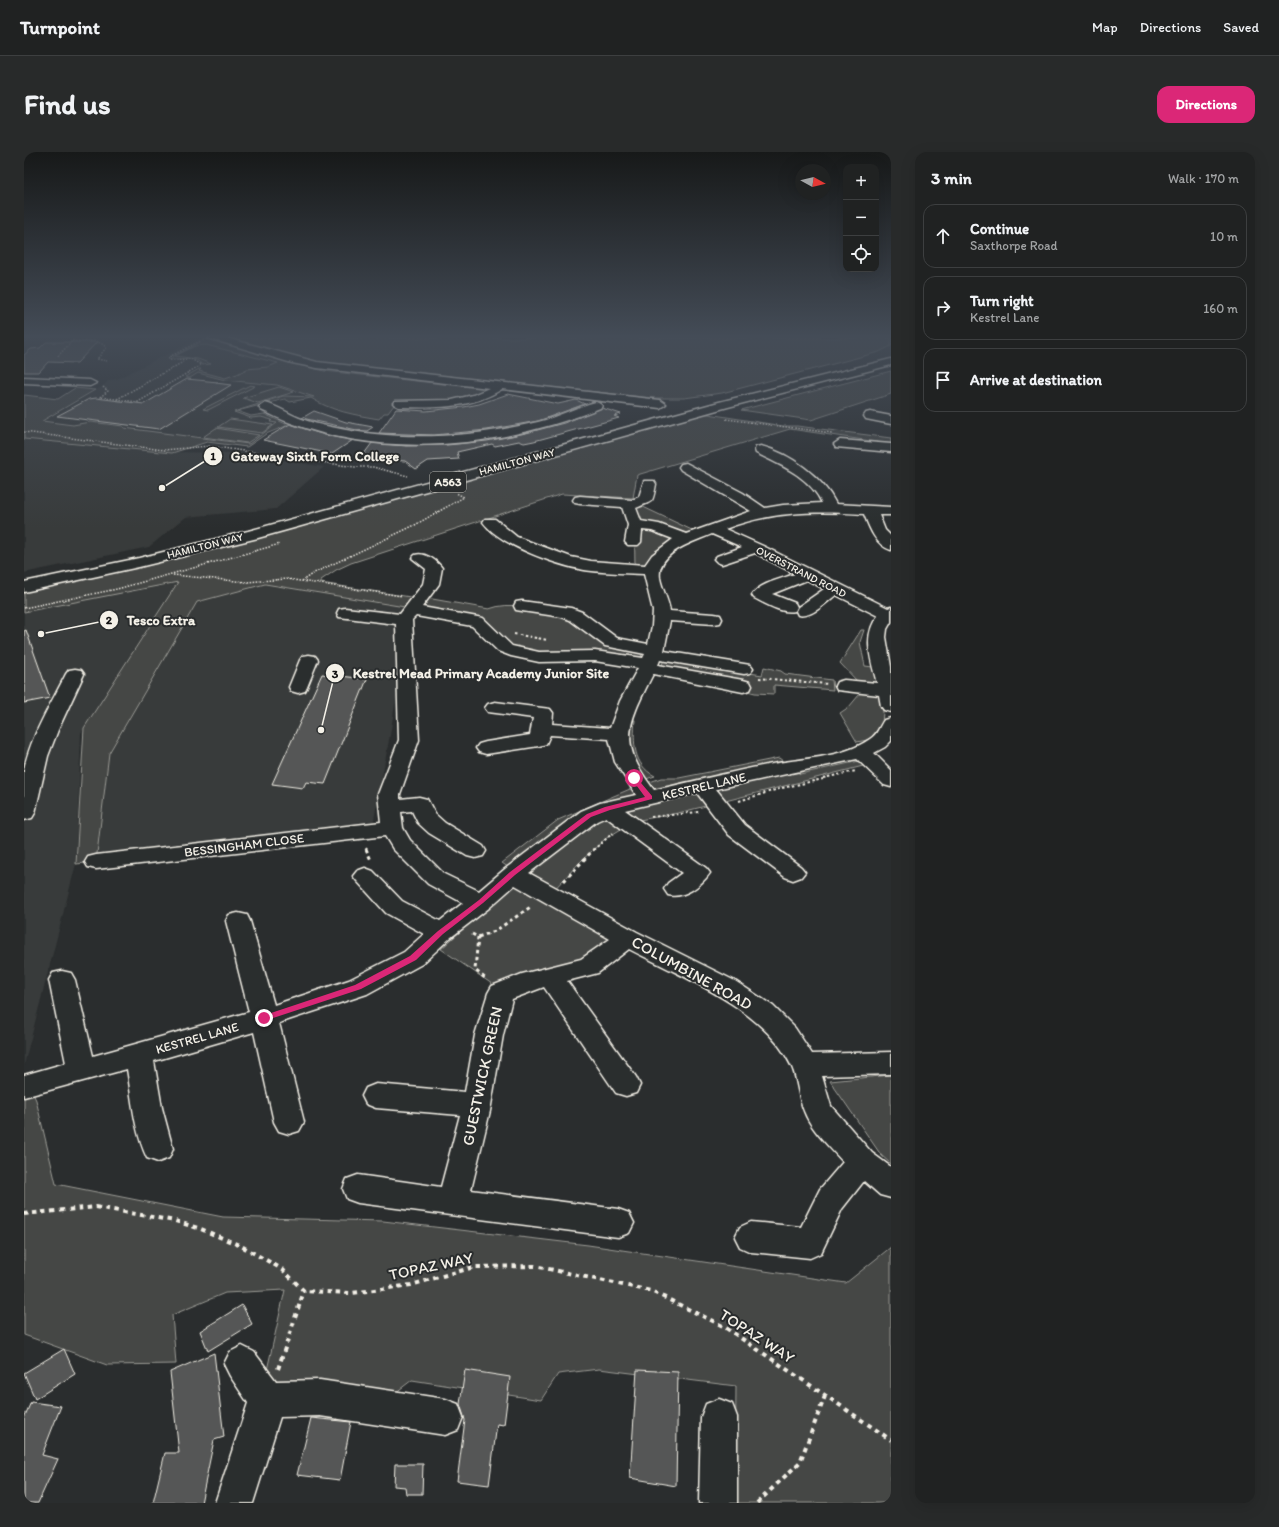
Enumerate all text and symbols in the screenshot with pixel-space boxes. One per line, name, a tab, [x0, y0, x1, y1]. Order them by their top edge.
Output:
text: Turnpoint	[20, 16, 100, 39]
text: Map	[1092, 19, 1118, 36]
text: Directions	[1140, 19, 1201, 36]
text: Saved	[1223, 19, 1259, 36]
button: Directions	[1157, 86, 1255, 123]
text: Find us	[24, 87, 111, 121]
north arrow	[795, 164, 831, 200]
map controls	[843, 164, 879, 272]
button: +	[843, 164, 879, 200]
text: 3 min	[931, 168, 972, 188]
text: Walk · 170 m	[1168, 171, 1239, 186]
button: −	[843, 200, 879, 236]
text: Continue	[970, 220, 1029, 238]
icon: ahead	[932, 225, 954, 247]
text: 10 m	[1210, 229, 1238, 244]
button: locate	[843, 236, 879, 272]
text: Saxthorpe Road	[970, 238, 1058, 253]
text: Turn right	[970, 292, 1034, 310]
icon: right	[932, 297, 954, 319]
text: 160 m	[1203, 301, 1238, 316]
text: Kestrel Lane	[970, 310, 1039, 325]
icon: arrive	[932, 369, 954, 391]
text: Arrive at destination	[970, 371, 1102, 389]
callout: Gateway Sixth Form College	[203, 443, 407, 469]
street label: HAMILTON WAY	[478, 445, 557, 478]
text: Gateway Sixth Form College	[231, 448, 400, 465]
text: 1	[210, 449, 216, 463]
road number: A563	[430, 472, 466, 492]
street label: HAMILTON WAY	[166, 530, 245, 562]
street label: OVERSTRAND ROAD	[754, 544, 848, 600]
callout: Tesco Extra	[99, 607, 203, 633]
text: Tesco Extra	[126, 612, 196, 629]
text: 2	[106, 613, 113, 627]
callout: Kestrel Mead Primary Academy Junior Site	[325, 660, 617, 686]
text: Kestrel Mead Primary Academy Junior Site	[353, 665, 610, 682]
text: 3	[332, 667, 339, 681]
route start	[625, 769, 643, 787]
street label: KESTREL LANE	[661, 769, 747, 803]
street label: BESSINGHAM CLOSE	[183, 830, 305, 860]
street label: COLUMBINE ROAD	[628, 932, 756, 1014]
street label: GUESTWICK GREEN	[458, 1005, 506, 1147]
route end	[255, 1009, 273, 1027]
street label: KESTREL LANE	[154, 1019, 240, 1057]
street label: TOPAZ WAY	[387, 1248, 475, 1284]
street label: TOPAZ WAY	[716, 1305, 798, 1367]

